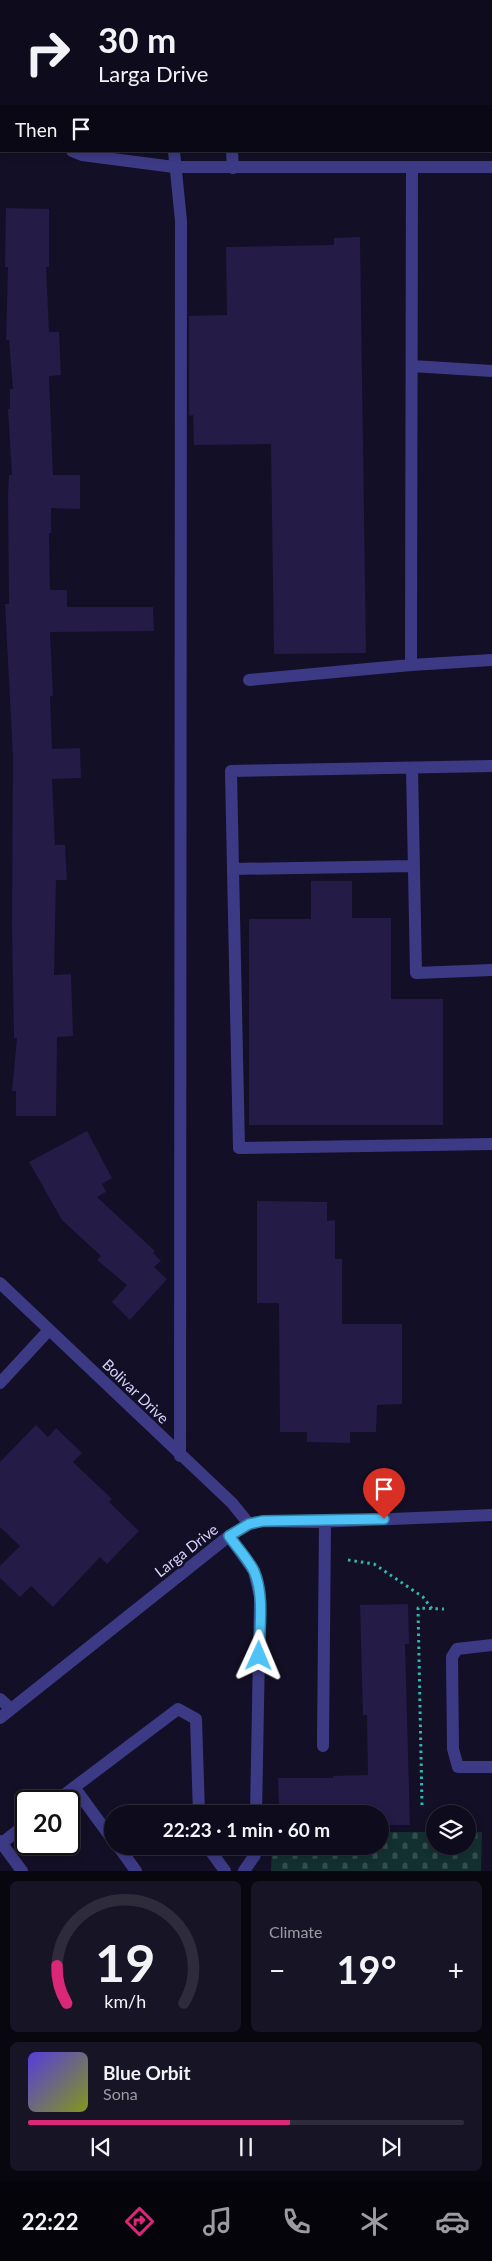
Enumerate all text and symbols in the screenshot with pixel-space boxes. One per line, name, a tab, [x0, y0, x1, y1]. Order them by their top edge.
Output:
text: 30 m	[98, 18, 176, 60]
icon: right	[15, 20, 80, 85]
text: Larga Drive	[98, 60, 208, 87]
icon: arrive	[67, 115, 95, 143]
text: Then	[15, 118, 57, 141]
street label: Bolivar Drive	[99, 1355, 173, 1427]
pin	[363, 1468, 405, 1519]
icon: arrive	[370, 1475, 398, 1503]
street label: Larga Drive	[151, 1520, 221, 1580]
position arrow	[232, 1629, 284, 1681]
speed limit sign: 20	[15, 1790, 80, 1855]
map controls	[426, 1805, 476, 1855]
button: layers	[426, 1805, 476, 1855]
text: 22:23 · 1 min · 60 m	[163, 1818, 330, 1841]
text: Climate	[269, 1922, 322, 1941]
text: 19	[95, 1931, 156, 1993]
text: 19°	[337, 1946, 396, 1992]
text: −	[269, 1953, 285, 1987]
text: +	[448, 1953, 464, 1987]
text: km/h	[105, 1990, 146, 2012]
text: Blue Orbit	[103, 2061, 191, 2084]
text: Sona	[103, 2084, 138, 2103]
icon: previous	[87, 2133, 115, 2161]
icon: pause	[232, 2133, 260, 2161]
icon: next	[377, 2133, 405, 2161]
icon: directions	[122, 2204, 157, 2239]
icon: music	[200, 2204, 235, 2239]
icon: phone	[279, 2204, 314, 2239]
icon: climate	[357, 2204, 392, 2239]
icon: car	[435, 2204, 470, 2239]
text: 22:22	[22, 2208, 78, 2235]

